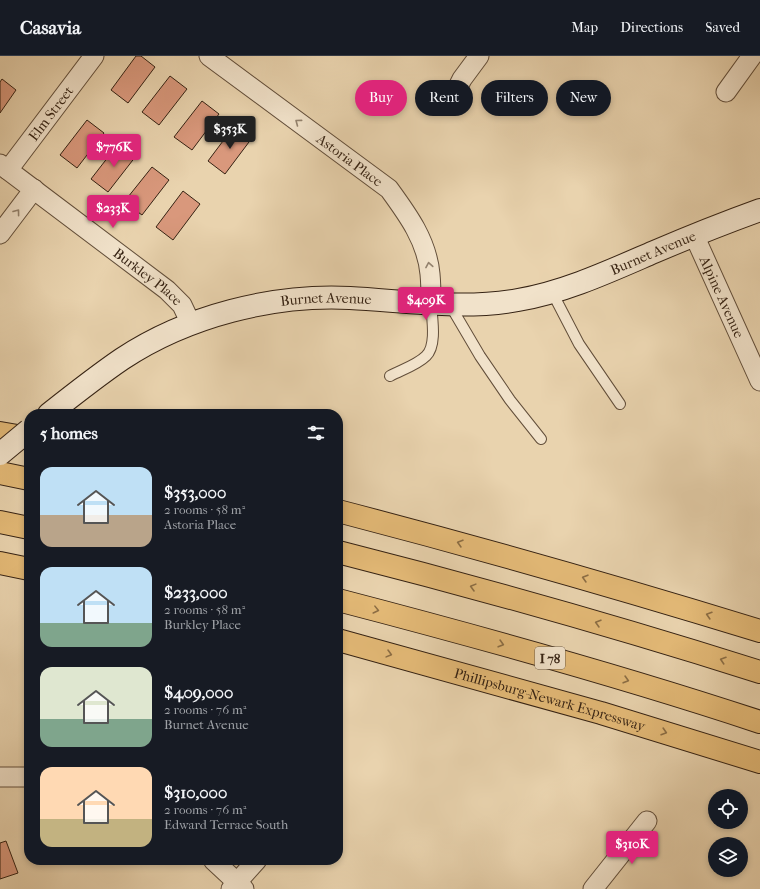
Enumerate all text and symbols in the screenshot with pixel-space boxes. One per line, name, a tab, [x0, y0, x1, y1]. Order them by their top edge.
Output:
text: Casavia	[20, 17, 81, 39]
text: Map	[571, 19, 598, 36]
text: Directions	[620, 19, 683, 36]
text: Saved	[705, 19, 740, 36]
chip: Buy	[355, 80, 407, 116]
chip: Rent	[415, 80, 473, 116]
chip: Filters	[481, 80, 548, 116]
chip: New	[556, 80, 611, 116]
street label: Elm Street	[25, 83, 77, 144]
pin: $353K	[202, 116, 258, 150]
one-way arrow	[295, 119, 302, 127]
text: $353K	[214, 121, 246, 136]
street label: Astoria Place	[312, 130, 386, 190]
pin: $776K	[86, 134, 142, 168]
text: $776K	[96, 139, 132, 154]
pin: $233K	[85, 195, 141, 229]
text: $233K	[96, 200, 130, 215]
one-way arrow	[12, 209, 19, 216]
street label: Burnet Avenue	[608, 227, 698, 279]
street label: Burkley Place	[110, 245, 186, 309]
street label: Alpine Avenue	[695, 253, 747, 341]
one-way arrow	[425, 262, 434, 269]
pin: $409K	[398, 287, 454, 321]
street label: Burnet Avenue	[279, 290, 372, 310]
text: $409K	[407, 292, 445, 307]
icon: filters	[305, 422, 327, 444]
text: 5 homes	[40, 423, 98, 443]
text: $353,000	[164, 482, 226, 502]
icon: home	[72, 483, 120, 531]
text: 2 rooms · 58 m²	[164, 502, 245, 517]
text: Astoria Place	[164, 517, 236, 532]
one-way arrow	[456, 539, 463, 548]
one-way arrow	[582, 574, 589, 583]
text: $233,000	[164, 582, 228, 602]
icon: home	[72, 583, 120, 631]
one-way arrow	[470, 584, 477, 592]
text: 2 rooms · 58 m²	[164, 602, 245, 617]
one-way arrow	[372, 605, 379, 614]
one-way arrow	[706, 611, 713, 620]
text: Burkley Place	[164, 617, 241, 632]
one-way arrow	[595, 619, 602, 628]
one-way arrow	[498, 639, 505, 648]
road number: I 78	[535, 647, 565, 669]
one-way arrow	[386, 649, 392, 657]
one-way arrow	[720, 657, 727, 665]
street label: Phillipsburg-Newark Expressway	[452, 665, 648, 735]
one-way arrow	[622, 675, 629, 684]
text: $409,000	[164, 682, 233, 702]
icon: home	[72, 683, 120, 731]
text: 2 rooms · 76 m²	[164, 702, 246, 717]
text: Burnet Avenue	[164, 717, 249, 732]
one-way arrow	[660, 727, 667, 736]
text: $310,000	[164, 782, 227, 802]
icon: home	[72, 783, 120, 831]
map controls	[708, 789, 748, 877]
button: locate	[708, 789, 748, 829]
text: 2 rooms · 76 m²	[164, 802, 246, 817]
text: Edward Terrace South	[164, 817, 288, 832]
pin: $310K	[604, 831, 660, 865]
text: $310K	[615, 836, 649, 851]
button: layers	[708, 837, 748, 877]

